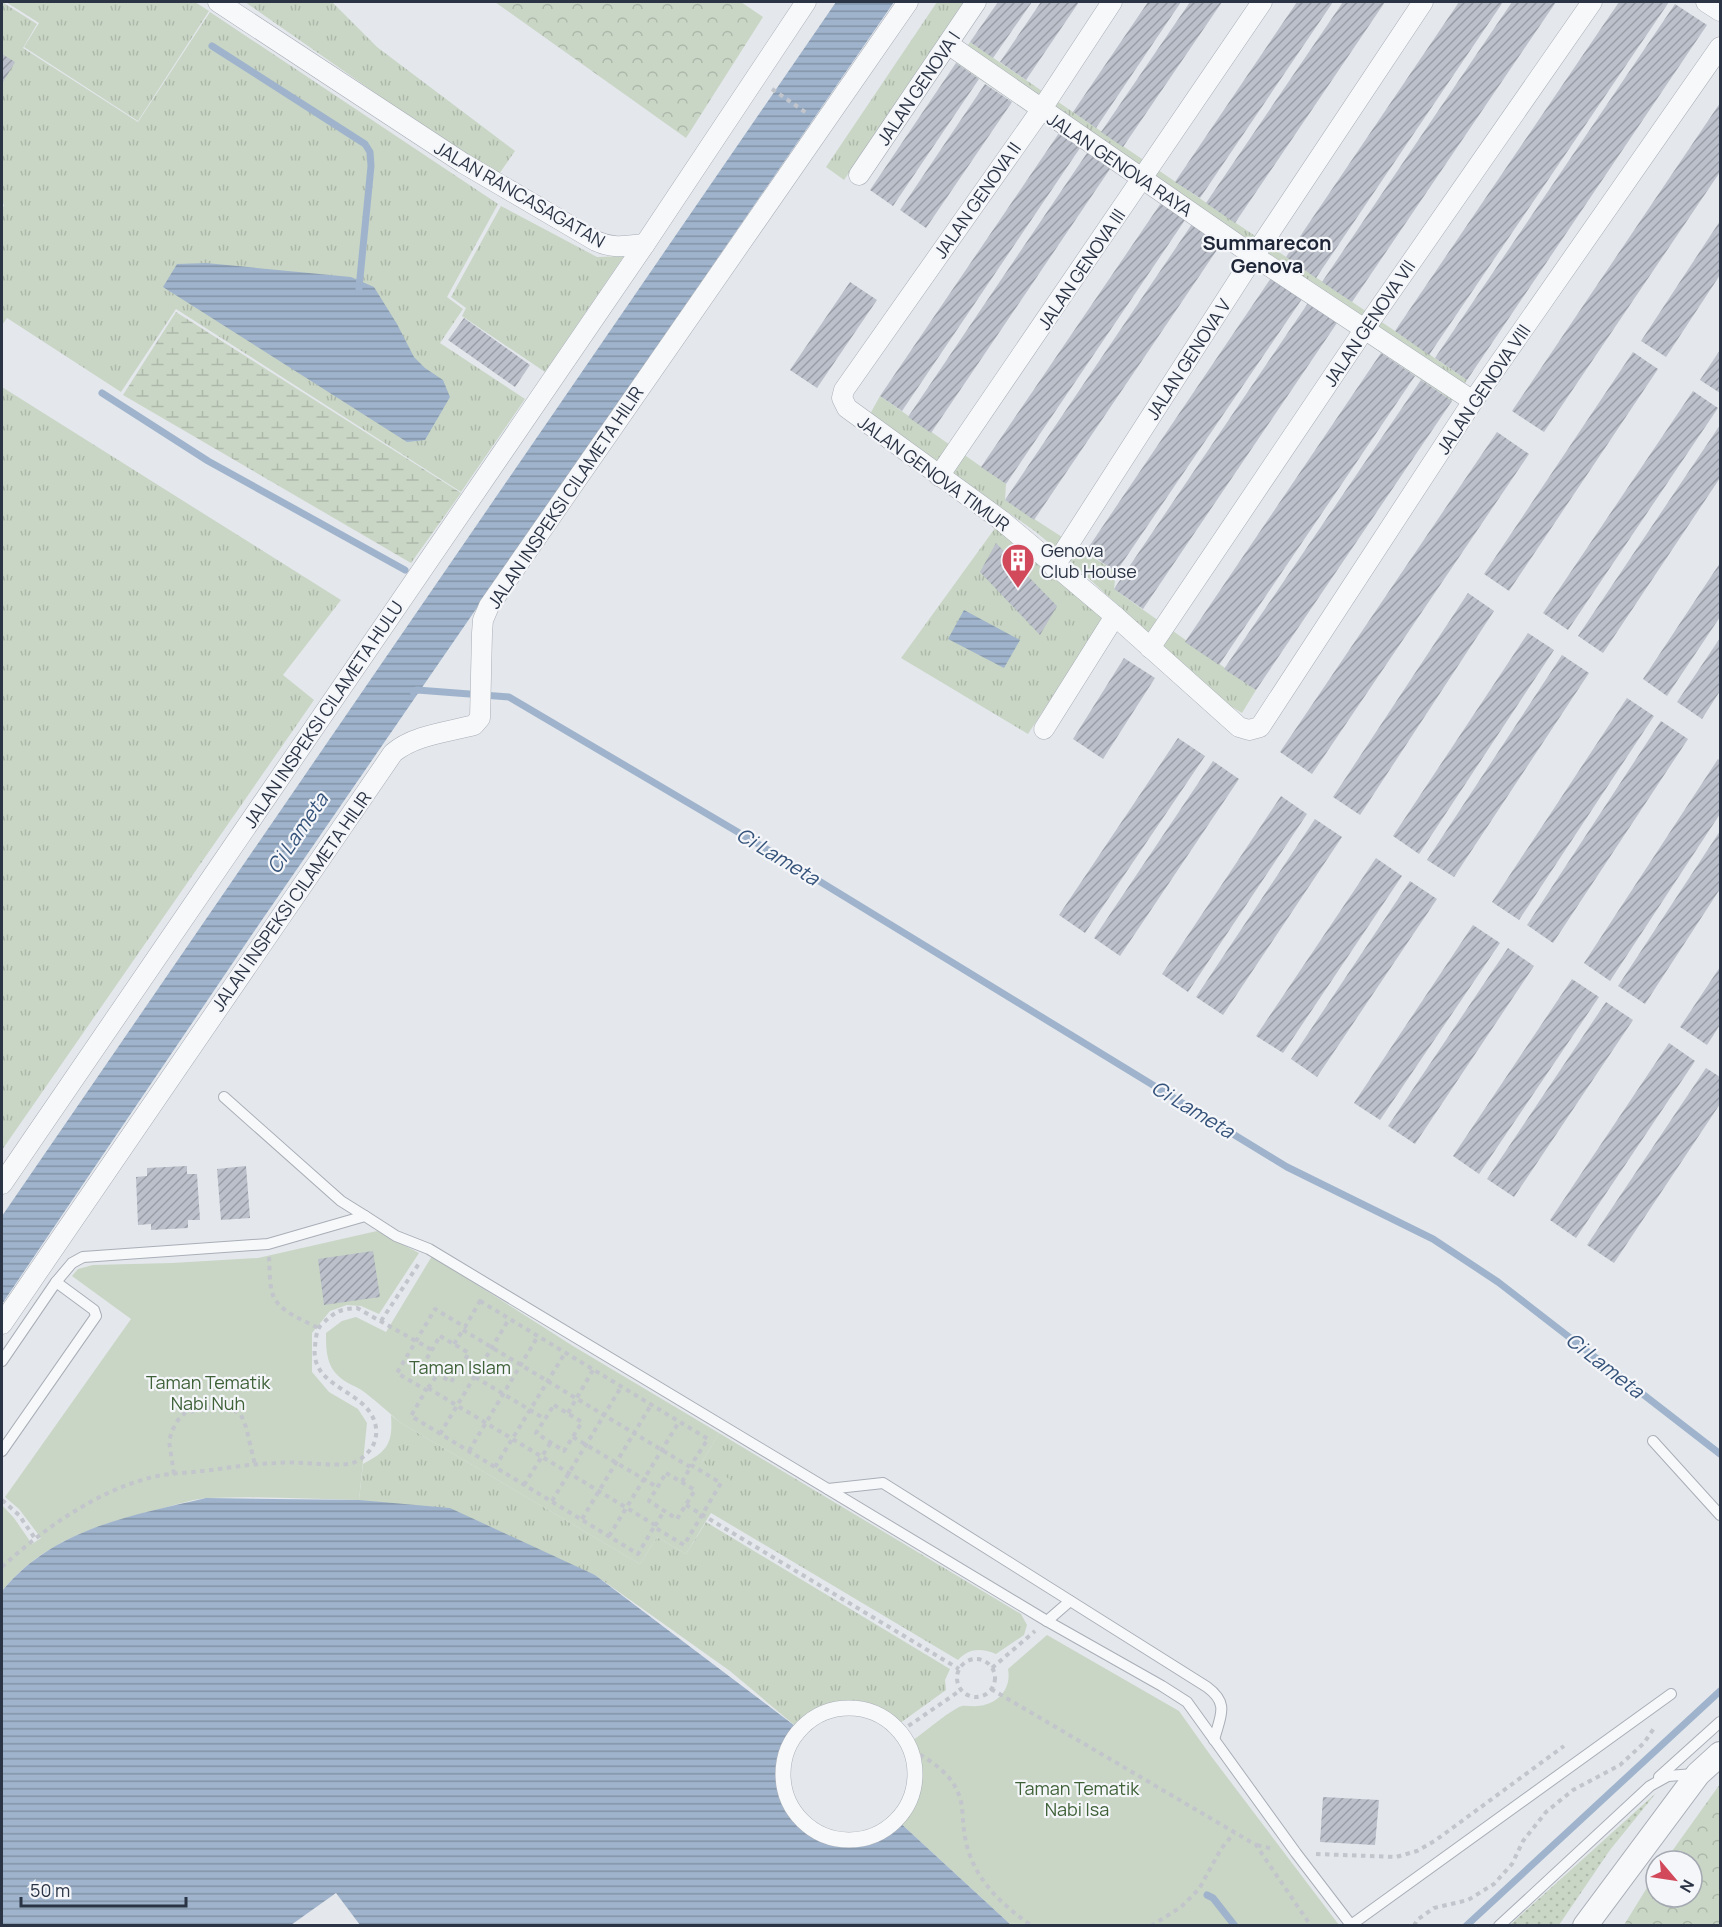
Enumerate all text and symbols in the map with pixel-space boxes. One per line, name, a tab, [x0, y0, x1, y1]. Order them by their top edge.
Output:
street label: JALAN GENOVA I	[871, 26, 965, 150]
street label: JALAN GENOVA RAYA	[1043, 106, 1198, 222]
street label: JALAN RANCASAGATAN	[430, 135, 610, 253]
street label: JALAN GENOVA II	[928, 137, 1026, 263]
street label: JALAN GENOVA III	[1032, 204, 1130, 334]
district label: Summarecon Genova	[1202, 229, 1332, 279]
street label: JALAN GENOVA VII	[1318, 255, 1420, 391]
street label: JALAN GENOVA V	[1140, 294, 1236, 424]
street label: JALAN GENOVA VIII	[1431, 319, 1535, 459]
street label: JALAN INSPEKSI CILAMETA HILIR	[481, 381, 649, 613]
street label: JALAN GENOVA TIMUR	[853, 410, 1015, 536]
place label: Genova Club House	[1041, 538, 1137, 583]
building icon: Genova Club House	[1000, 542, 1036, 589]
street label: JALAN INSPEKSI CILAMETA HULU	[238, 596, 408, 832]
street label: JALAN INSPEKSI CILAMETA HILIR	[206, 786, 376, 1016]
water label: Ci Lameta	[260, 787, 334, 879]
water label: Ci Lameta	[732, 821, 825, 892]
water label: Ci Lameta	[1147, 1074, 1240, 1145]
water label: Ci Lameta	[1560, 1326, 1650, 1405]
park label: Taman Islam	[409, 1355, 511, 1379]
park label: Taman Tematik Nabi Nuh	[146, 1370, 271, 1415]
park label: Taman Tematik Nabi Isa	[1015, 1776, 1140, 1821]
north arrow	[1644, 1849, 1704, 1909]
scale bar	[21, 1870, 186, 1908]
text: N	[1675, 1876, 1700, 1897]
text: 50 m	[30, 1878, 70, 1902]

